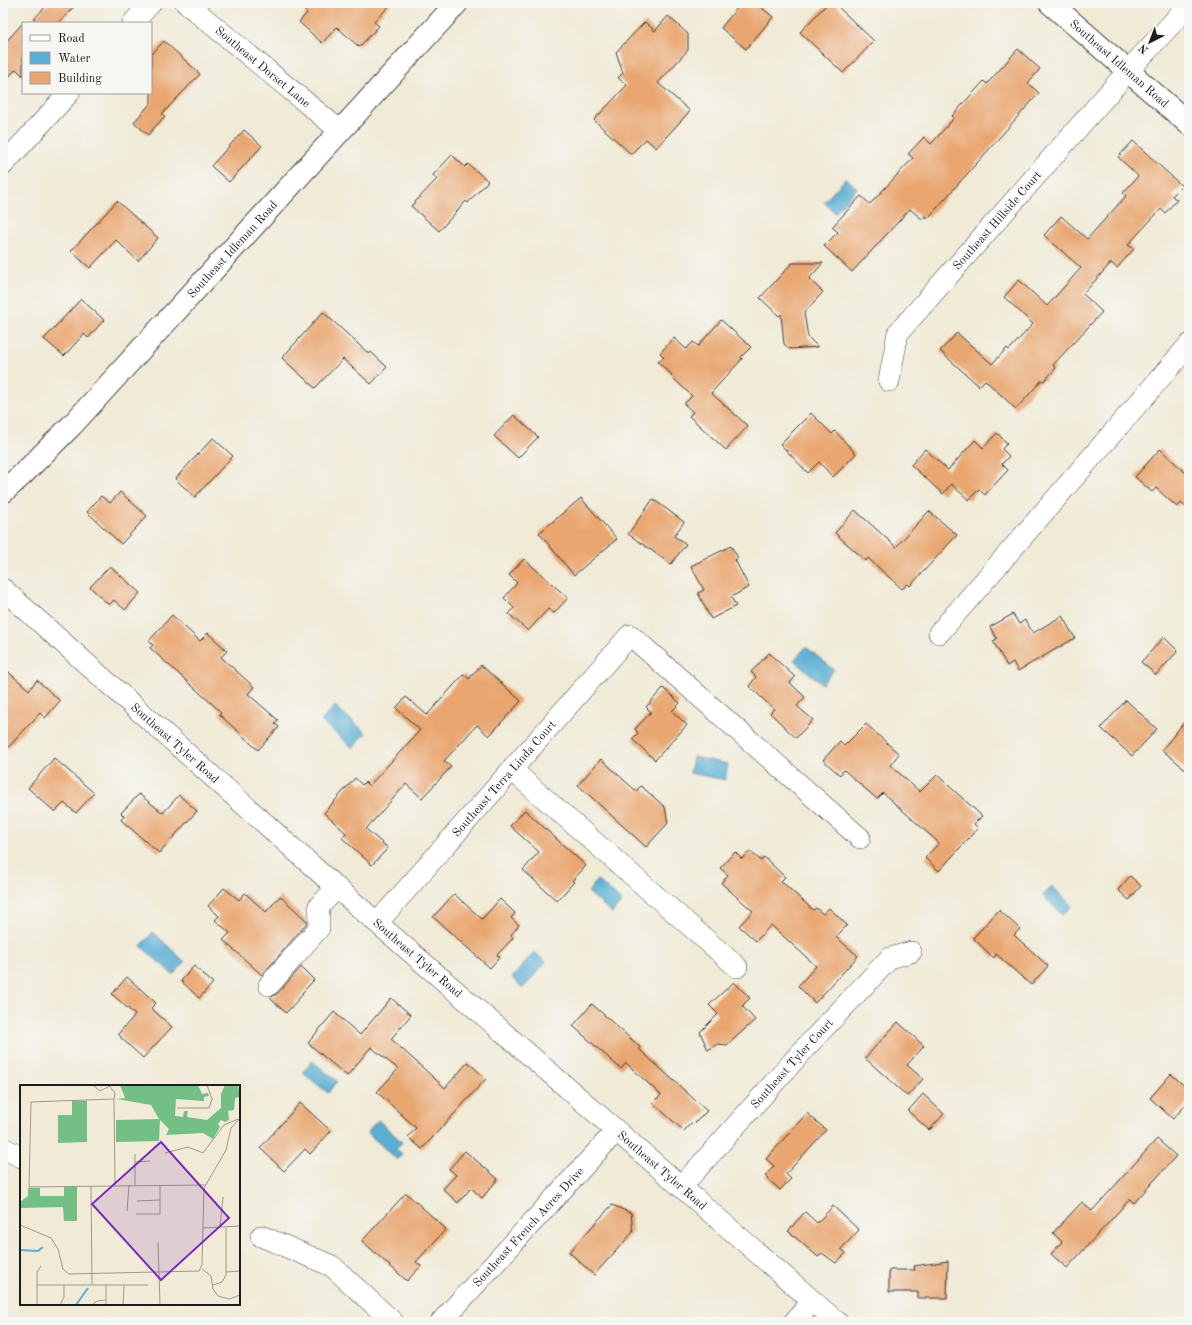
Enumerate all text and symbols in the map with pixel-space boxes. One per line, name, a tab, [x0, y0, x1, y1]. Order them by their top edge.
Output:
street label: Southeast Idleman Road	[1067, 18, 1170, 110]
legend	[22, 22, 152, 94]
north arrow	[1130, 22, 1170, 62]
street label: Southeast Dorset Lane	[213, 25, 312, 111]
text: Road	[58, 33, 85, 45]
text: N	[1137, 41, 1151, 55]
text: Water	[58, 53, 91, 65]
text: Building	[58, 73, 102, 85]
street label: Southeast Hillside Court	[951, 169, 1044, 273]
street label: Southeast Idleman Road	[186, 199, 280, 301]
street label: Southeast Tyler Road	[128, 701, 221, 786]
street label: Southeast Terra Linda Court	[451, 719, 559, 840]
street label: Southeast Tyler Road	[370, 917, 464, 1000]
street label: Southeast Tyler Court	[749, 1017, 836, 1111]
inset map	[20, 1085, 240, 1305]
street label: Southeast Tyler Road	[615, 1129, 708, 1213]
street label: Southeast French Acres Drive	[471, 1165, 587, 1290]

